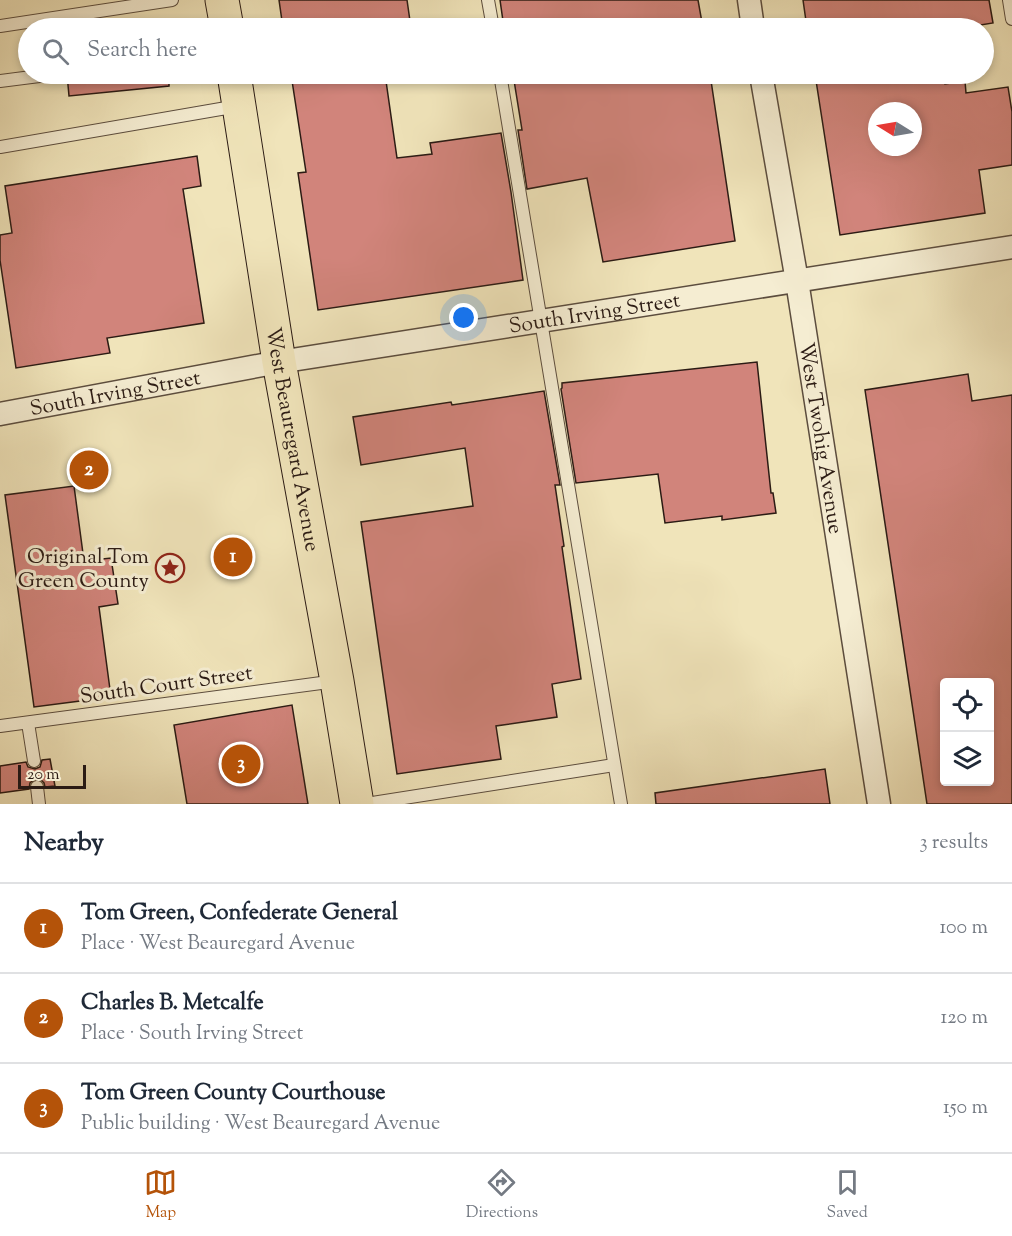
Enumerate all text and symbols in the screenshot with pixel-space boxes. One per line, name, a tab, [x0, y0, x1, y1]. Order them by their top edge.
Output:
search box	[18, 18, 994, 84]
icon: search	[39, 35, 72, 68]
text: Search here	[87, 35, 197, 67]
north arrow	[868, 102, 922, 156]
street label: South Irving Street	[507, 286, 682, 343]
your location	[449, 303, 478, 332]
street label: West Beauregard Avenue	[257, 325, 326, 554]
street label: West Twohig Avenue	[790, 340, 849, 536]
street label: South Irving Street	[28, 364, 203, 425]
pin: 2	[70, 448, 109, 492]
pin: 1	[214, 534, 252, 580]
place label: Original Tom Green County	[18, 543, 150, 597]
place icon: Original Tom Green County	[154, 552, 186, 584]
street label: South Court Street	[78, 659, 254, 713]
map controls	[940, 678, 994, 786]
button: locate	[940, 678, 994, 732]
button: layers	[940, 732, 994, 786]
pin: 3	[222, 742, 260, 786]
scale bar	[18, 762, 86, 790]
text: 20 m	[27, 764, 60, 787]
text: Nearby	[24, 825, 104, 862]
text: 3 results	[919, 829, 988, 858]
text: Tom Green, Confederate General	[81, 898, 398, 930]
text: 1	[40, 914, 47, 943]
text: 100 m	[939, 914, 988, 943]
text: Place · West Beauregard Avenue	[81, 930, 355, 959]
text: Charles B. Metcalfe	[81, 988, 264, 1020]
text: 2	[39, 1004, 48, 1033]
text: 120 m	[940, 1004, 988, 1033]
text: Place · South Irving Street	[81, 1020, 303, 1049]
text: Tom Green County Courthouse	[81, 1078, 386, 1110]
text: 3	[39, 1094, 48, 1123]
text: 150 m	[943, 1094, 988, 1123]
text: Public building · West Beauregard Avenue	[81, 1110, 440, 1139]
tab: Map	[144, 1166, 177, 1225]
tab: Directions	[466, 1166, 538, 1225]
tab: Saved	[827, 1166, 868, 1225]

